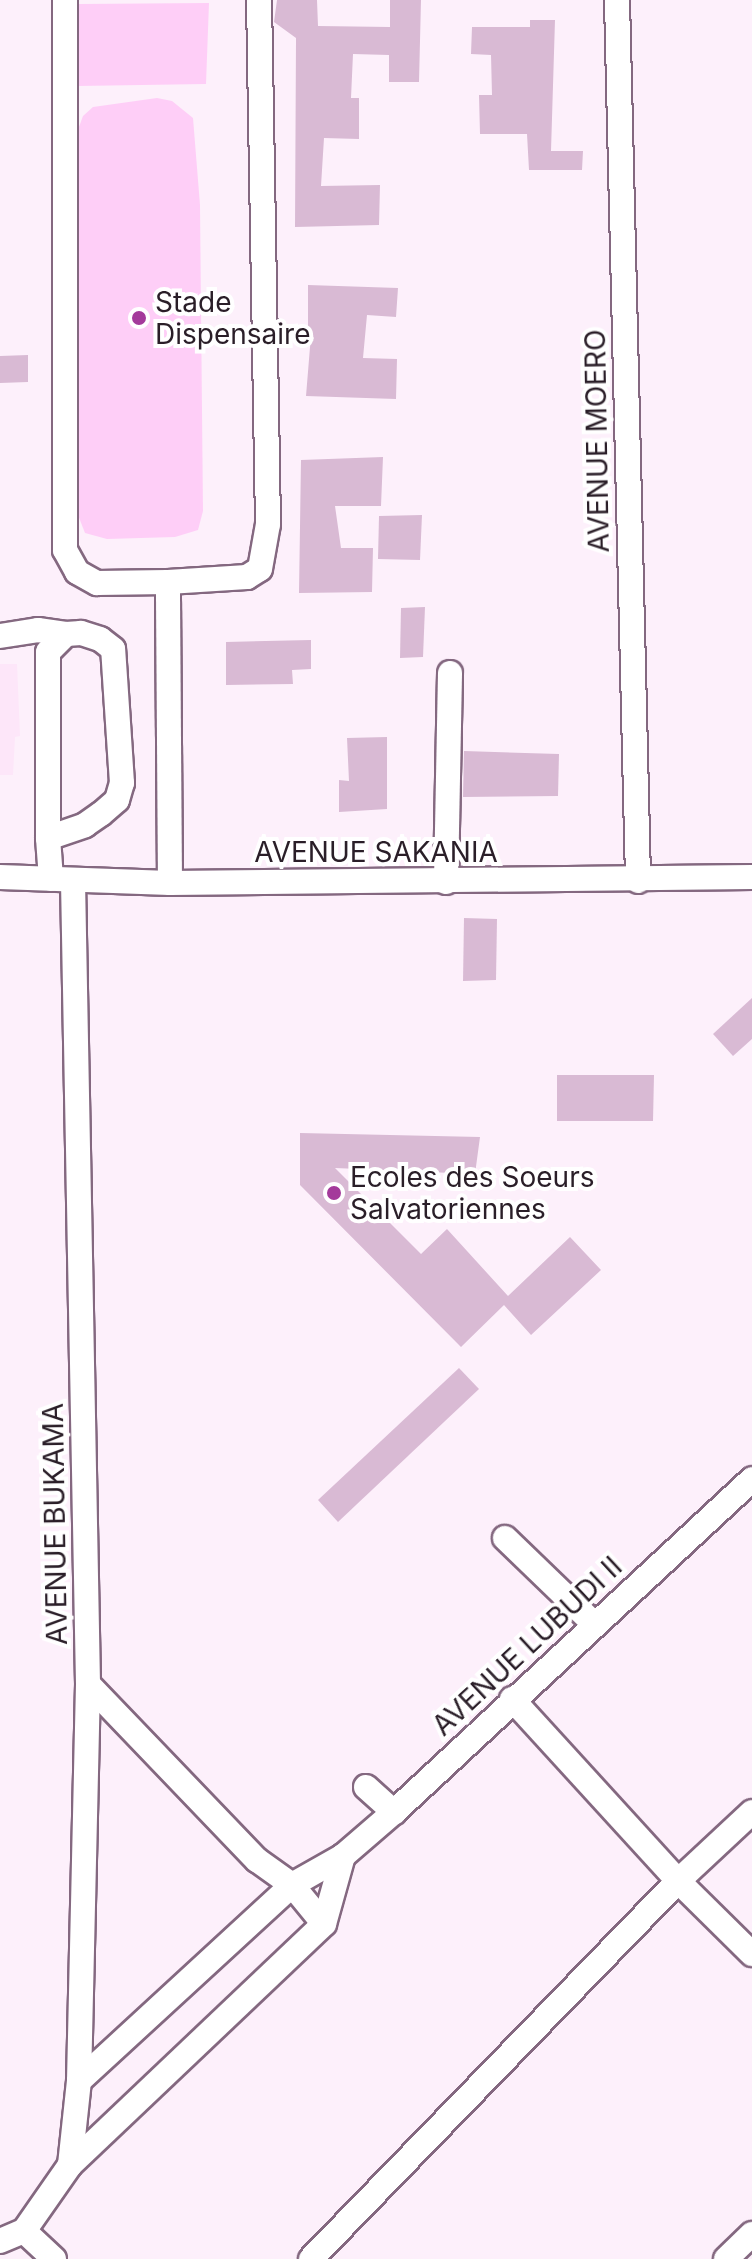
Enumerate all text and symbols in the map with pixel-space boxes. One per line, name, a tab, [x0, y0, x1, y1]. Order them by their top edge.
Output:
place label: Stade Dispensaire	[155, 285, 310, 351]
marker: Stade Dispensaire	[130, 309, 148, 327]
street label: AVENUE MOERO	[578, 329, 616, 553]
street label: AVENUE SAKANIA	[254, 835, 498, 869]
place label: Ecoles des Soeurs Salvatoriennes	[350, 1160, 594, 1226]
marker: Ecoles des Soeurs Salvatoriennes	[325, 1184, 343, 1202]
street label: AVENUE BUKAMA	[36, 1403, 74, 1645]
street label: AVENUE LUBUDI II	[425, 1550, 629, 1742]

